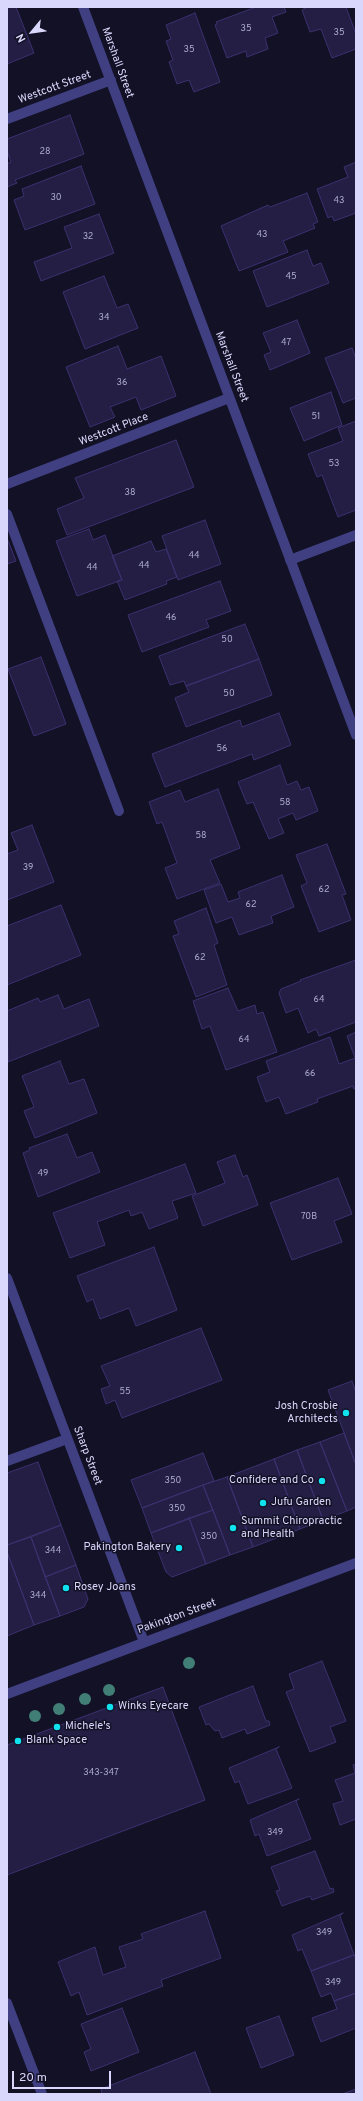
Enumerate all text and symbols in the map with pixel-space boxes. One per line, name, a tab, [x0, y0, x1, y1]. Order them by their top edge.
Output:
north arrow	[12, 12, 52, 52]
house number: 35	[240, 24, 252, 34]
street label: Marshall Street	[98, 26, 136, 100]
house number: 35	[333, 28, 345, 38]
text: N	[13, 31, 30, 45]
house number: 35	[183, 45, 195, 55]
street label: Westcott Street	[17, 69, 93, 107]
house number: 28	[39, 147, 51, 157]
house number: 30	[50, 193, 62, 203]
house number: 43	[333, 196, 345, 206]
house number: 43	[256, 230, 268, 240]
house number: 32	[83, 232, 93, 242]
house number: 45	[285, 272, 297, 282]
house number: 34	[98, 313, 110, 323]
street label: Marshall Street	[212, 330, 250, 404]
house number: 47	[281, 338, 291, 348]
house number: 36	[117, 378, 127, 388]
street label: Westcott Place	[77, 411, 151, 449]
house number: 51	[312, 412, 320, 422]
house number: 53	[328, 459, 340, 469]
house number: 38	[125, 488, 135, 498]
house number: 44	[188, 551, 200, 561]
house number: 44	[138, 561, 150, 571]
house number: 44	[86, 563, 98, 573]
house number: 46	[166, 613, 176, 623]
house number: 50	[221, 635, 233, 645]
house number: 50	[223, 689, 235, 699]
house number: 56	[217, 744, 227, 754]
house number: 58	[279, 798, 291, 808]
house number: 58	[195, 831, 207, 841]
house number: 39	[23, 863, 33, 873]
house number: 62	[319, 885, 329, 895]
house number: 62	[246, 900, 256, 910]
house number: 62	[195, 953, 205, 963]
house number: 64	[314, 995, 324, 1005]
house number: 64	[239, 1035, 249, 1045]
house number: 66	[305, 1069, 315, 1079]
house number: 49	[38, 1169, 48, 1179]
house number: 70B	[301, 1212, 317, 1222]
house number: 55	[119, 1387, 131, 1397]
place label: Josh Crosbie Architects	[275, 1400, 338, 1426]
marker: Josh Crosbie Architects	[341, 1408, 351, 1418]
street label: Sharp Street	[70, 1425, 104, 1487]
place label: Confidere and Co	[229, 1474, 314, 1488]
house number: 350	[165, 1476, 181, 1486]
marker: Confidere and Co	[317, 1476, 327, 1486]
place label: Jufu Garden	[271, 1496, 331, 1510]
marker: Jufu Garden	[258, 1498, 268, 1508]
house number: 350	[169, 1504, 185, 1514]
place label: Summit Chiropractic and Health	[241, 1515, 342, 1541]
marker: Summit Chiropractic and Health	[228, 1523, 238, 1533]
house number: 350	[201, 1532, 217, 1542]
place label: Pakington Bakery	[84, 1541, 171, 1555]
marker: Pakington Bakery	[174, 1543, 184, 1553]
house number: 344	[45, 1546, 61, 1556]
place label: Rosey Joans	[74, 1581, 136, 1595]
marker: Rosey Joans	[61, 1583, 71, 1593]
house number: 344	[30, 1591, 46, 1601]
street label: Pakington Street	[136, 1597, 218, 1637]
place label: Winks Eyecare	[118, 1700, 189, 1714]
marker: Winks Eyecare	[105, 1702, 115, 1712]
place label: Michele's	[65, 1720, 111, 1734]
marker: Michele's	[52, 1722, 62, 1732]
place label: Blank Space	[26, 1734, 87, 1748]
marker: Blank Space	[13, 1736, 23, 1746]
house number: 343-347	[83, 1768, 119, 1778]
house number: 349	[267, 1828, 283, 1838]
house number: 349	[316, 1928, 332, 1938]
house number: 349	[325, 1978, 341, 1988]
scale bar	[14, 2063, 113, 2089]
text: 20 m	[19, 2070, 47, 2086]

